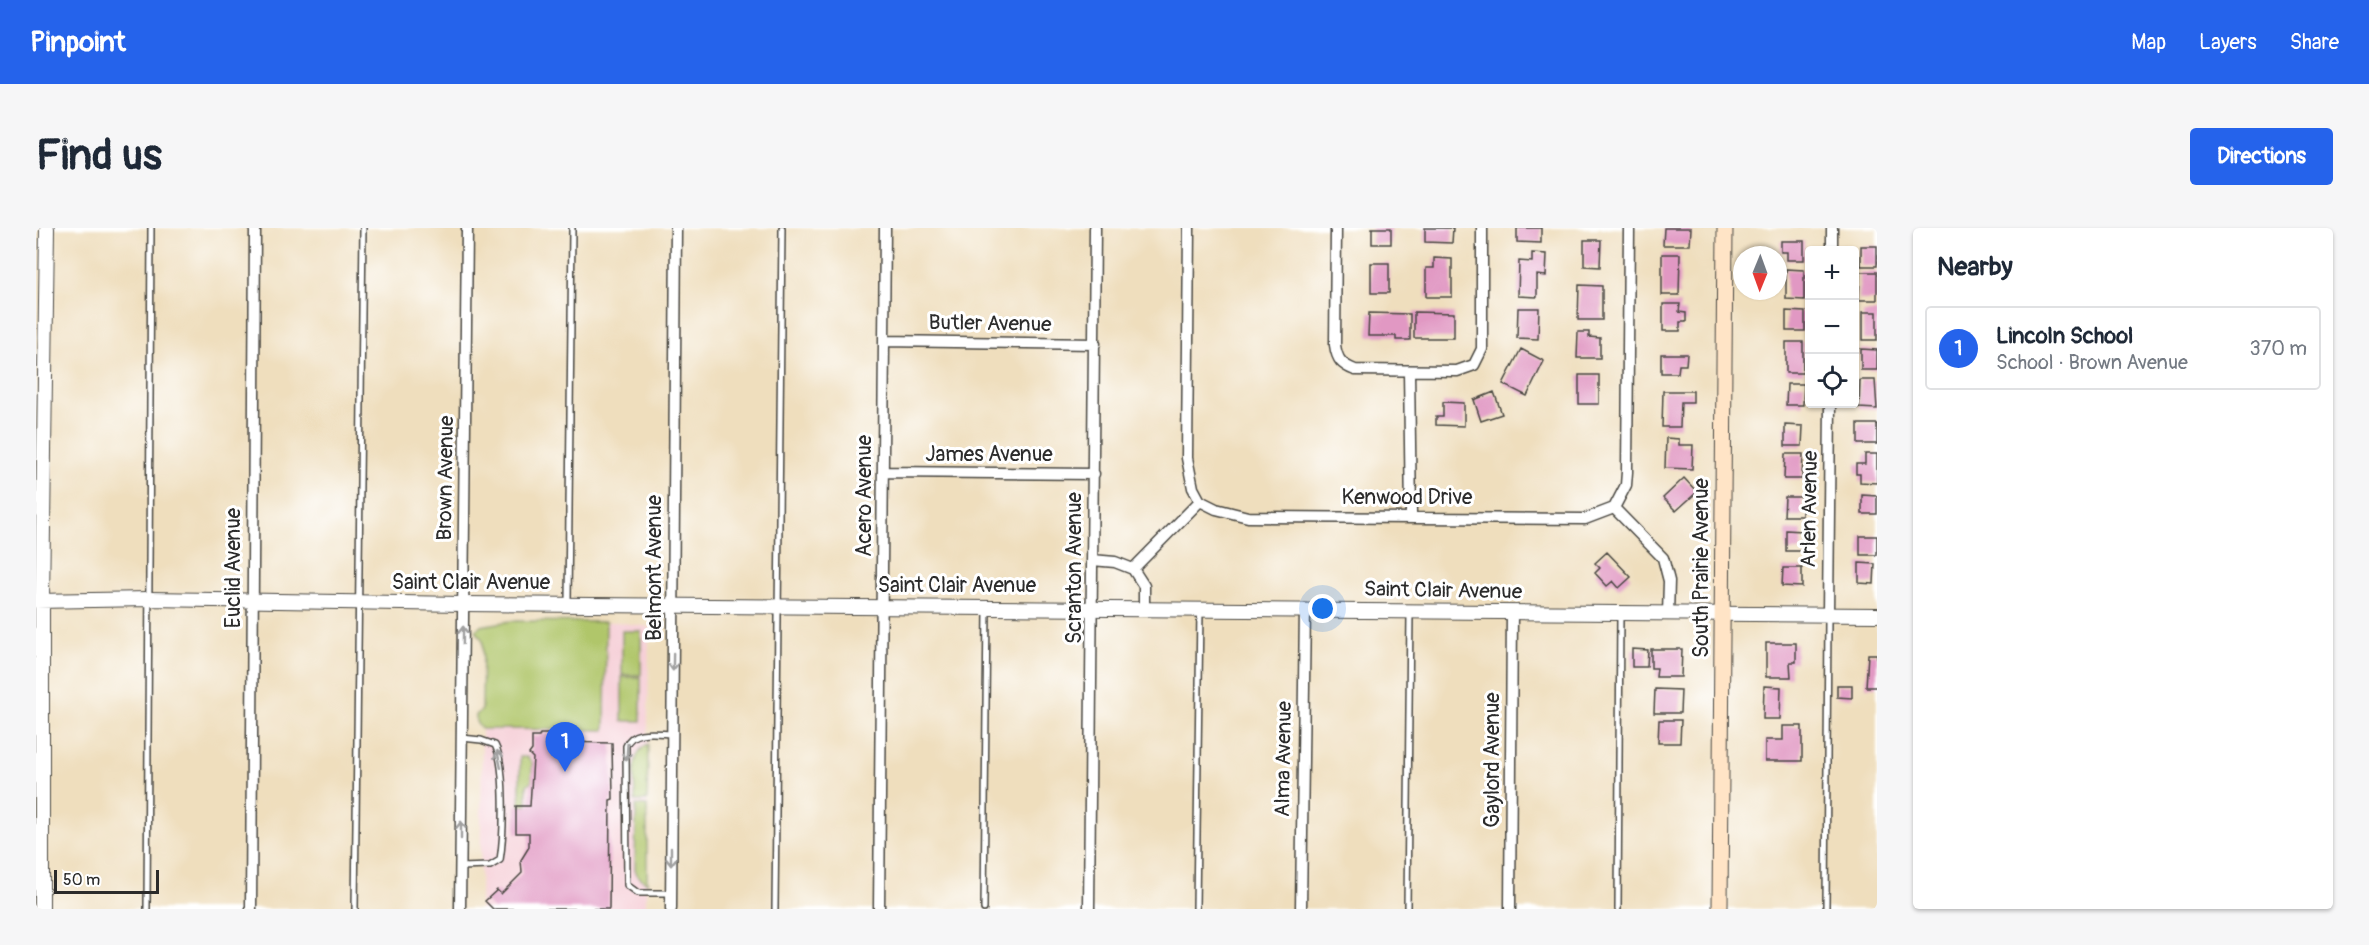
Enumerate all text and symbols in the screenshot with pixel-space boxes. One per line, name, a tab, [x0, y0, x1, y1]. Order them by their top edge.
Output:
text: Pinpoint	[30, 25, 126, 60]
text: Map	[2131, 29, 2166, 56]
text: Layers	[2199, 29, 2257, 56]
text: Share	[2290, 29, 2339, 56]
button: Directions	[2190, 128, 2333, 185]
text: Find us	[36, 130, 162, 182]
north arrow	[1733, 246, 1787, 300]
map controls	[1805, 246, 1859, 408]
button: +	[1805, 246, 1859, 300]
text: Nearby	[1937, 251, 2013, 283]
button: −	[1805, 300, 1859, 354]
street label: Butler Avenue	[928, 309, 1052, 338]
text: Lincoln School	[1996, 322, 2133, 350]
text: 1	[1955, 336, 1962, 361]
text: 370 m	[2250, 336, 2307, 361]
text: School · Brown Avenue	[1996, 350, 2188, 375]
button: locate	[1805, 354, 1859, 408]
street label: Brown Avenue	[431, 415, 460, 541]
street label: Acero Avenue	[851, 434, 878, 557]
street label: James Avenue	[925, 441, 1053, 468]
street label: Arlen Avenue	[1795, 450, 1824, 568]
street label: South Prairie Avenue	[1688, 477, 1715, 658]
street label: Kenwood Drive	[1342, 484, 1473, 511]
street label: Scranton Avenue	[1061, 491, 1088, 644]
street label: Belmont Avenue	[641, 494, 668, 641]
street label: Euclid Avenue	[220, 507, 247, 628]
street label: Saint Clair Avenue	[392, 569, 551, 596]
street label: Saint Clair Avenue	[878, 572, 1037, 599]
street label: Saint Clair Avenue	[1364, 576, 1523, 605]
your location	[1308, 594, 1337, 623]
one-way arrow	[457, 625, 469, 645]
one-way arrow	[667, 652, 679, 672]
street label: Gaylord Avenue	[1479, 692, 1506, 828]
street label: Alma Avenue	[1269, 700, 1298, 817]
pin: 1	[546, 722, 584, 772]
one-way arrow	[621, 742, 632, 761]
one-way arrow	[493, 750, 504, 770]
one-way arrow	[455, 820, 467, 840]
one-way arrow	[666, 847, 677, 867]
scale bar	[54, 867, 159, 894]
text: 50 m	[63, 870, 100, 890]

